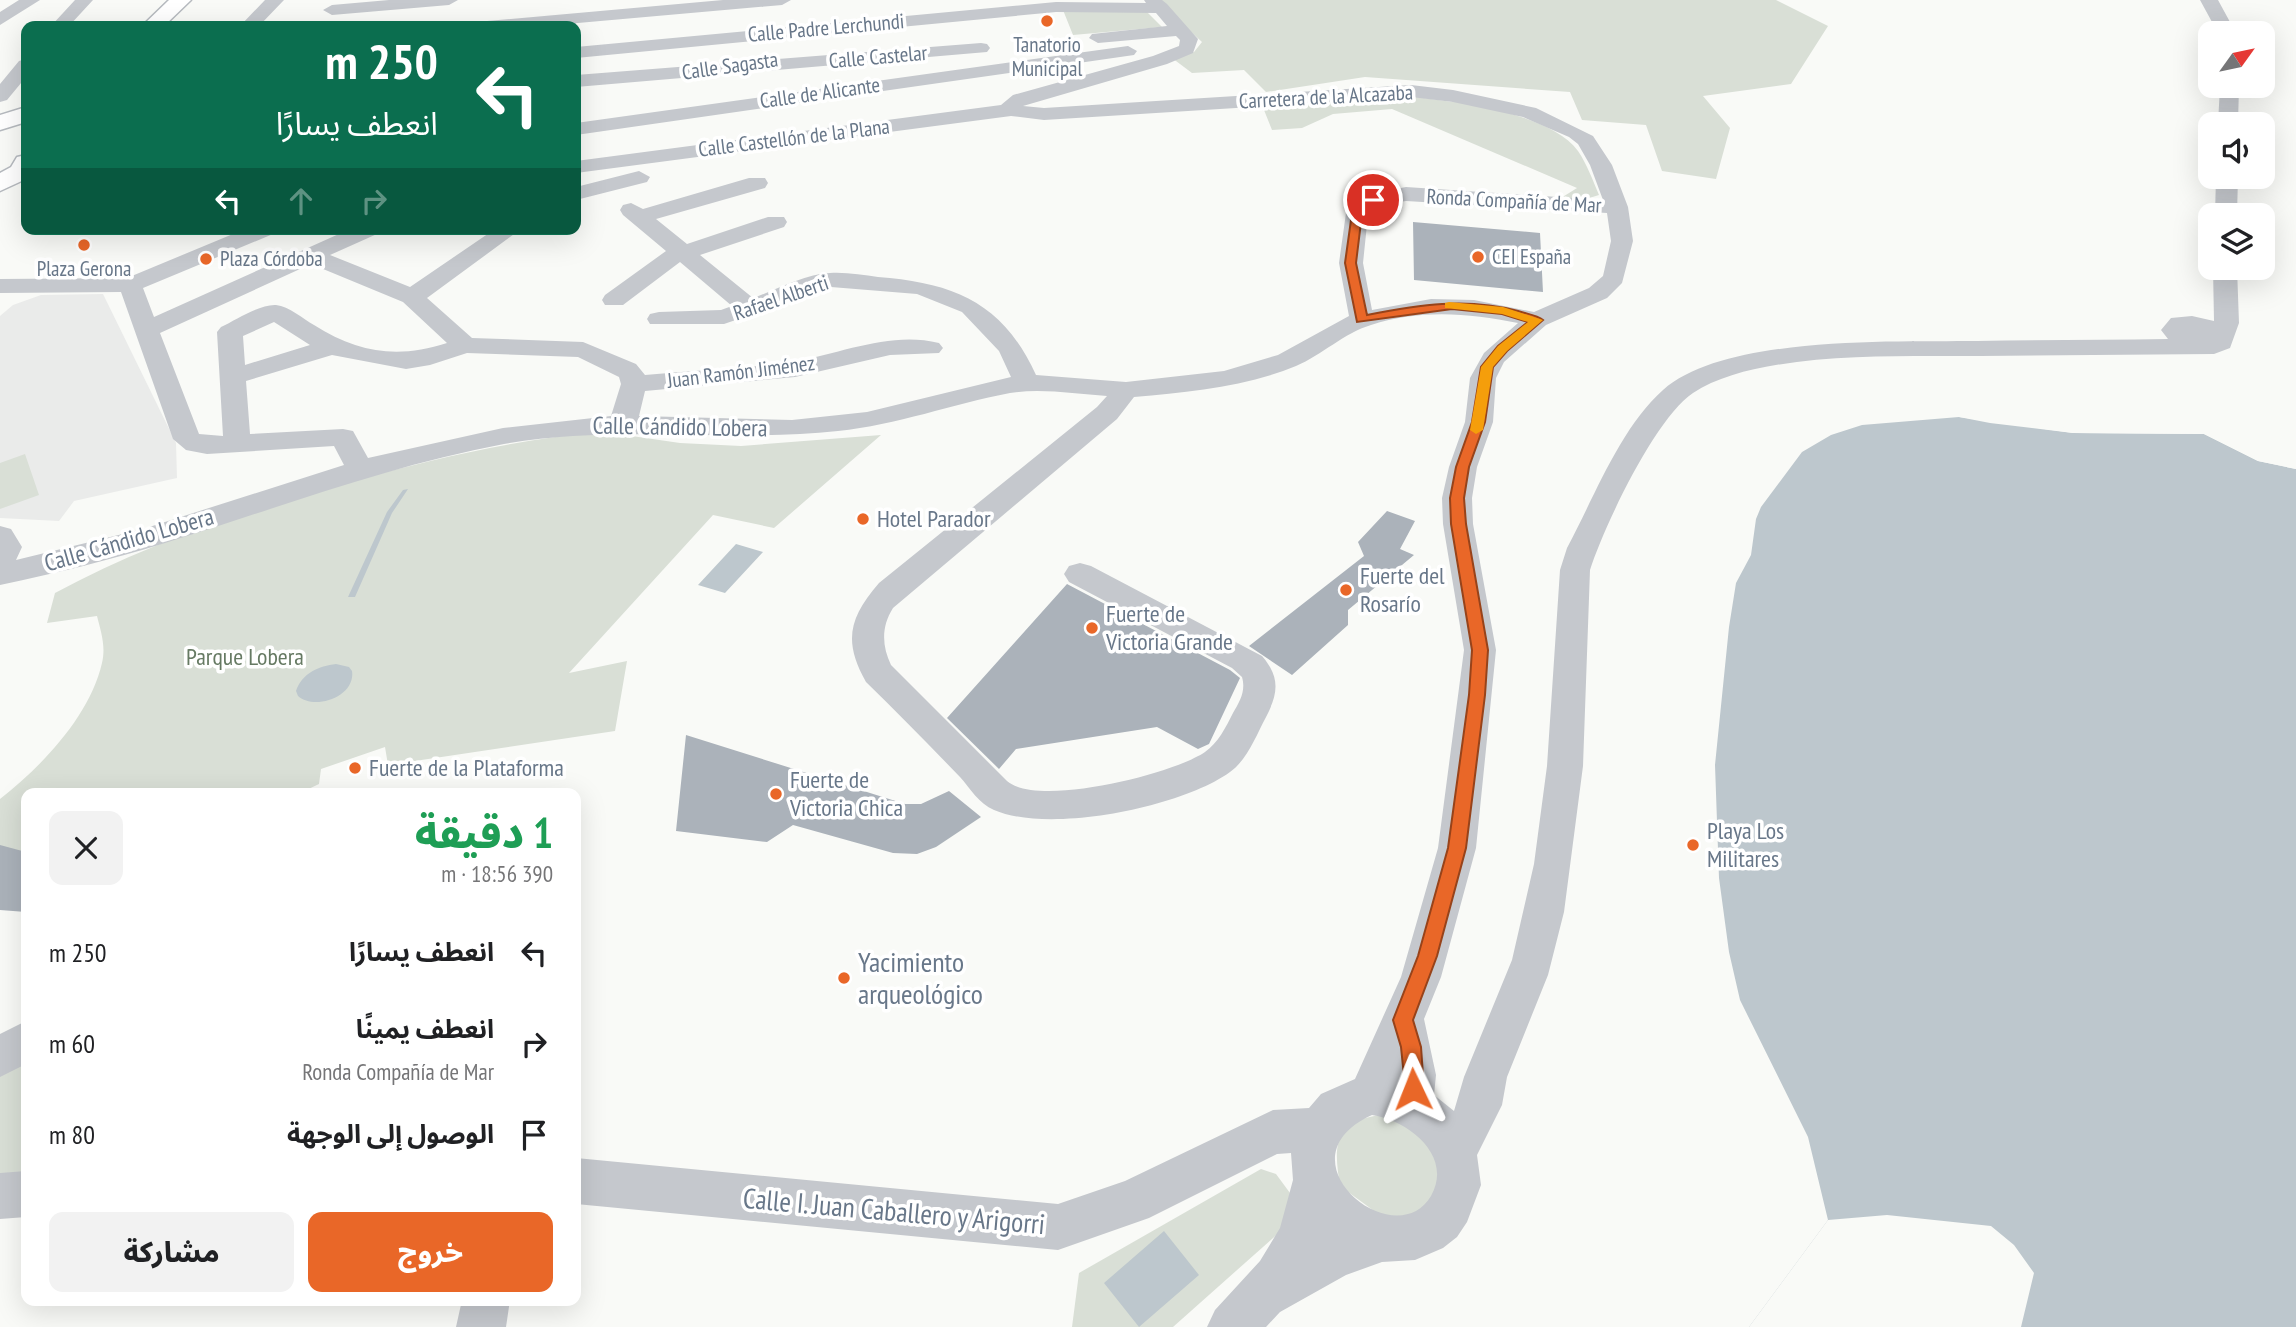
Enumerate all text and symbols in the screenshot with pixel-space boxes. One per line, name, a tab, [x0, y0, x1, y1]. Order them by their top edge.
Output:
street label: Calle Padre Lerchundi	[747, 7, 905, 48]
marker: Tanatorio Municipal	[1039, 13, 1055, 29]
north arrow	[2198, 21, 2275, 98]
map controls	[2198, 21, 2275, 280]
text: 250 m	[325, 29, 438, 93]
place label: Tanatorio Municipal	[1012, 31, 1082, 82]
street label: Calle Castelar	[828, 39, 929, 74]
street label: Calle Sagasta	[680, 45, 780, 86]
icon: left	[462, 49, 553, 140]
street label: Calle de Alicante	[758, 71, 882, 114]
street label: Carretera de la Alcazaba	[1238, 78, 1414, 115]
text: انعطف يسارًا	[276, 102, 438, 144]
street label: Calle Castellón de la Plana	[697, 112, 891, 163]
button: sound	[2198, 112, 2275, 189]
pin	[1343, 170, 1403, 230]
icon: arrive	[1354, 181, 1392, 219]
icon: left	[209, 182, 247, 220]
icon: ahead	[282, 182, 320, 220]
icon: right	[355, 182, 393, 220]
street label: Ronda Compañía de Mar	[1426, 182, 1602, 219]
button: layers	[2198, 203, 2275, 280]
marker: Plaza Gerona	[76, 237, 92, 253]
place label: CEI España	[1492, 243, 1571, 270]
place label: Plaza Córdoba	[220, 245, 323, 272]
marker: CEI España	[1470, 249, 1486, 265]
marker: Plaza Córdoba	[198, 251, 214, 267]
place label: Plaza Gerona	[37, 255, 131, 282]
street label: Rafael Alberti	[730, 269, 832, 326]
street label: Juan Ramón Jiménez	[665, 349, 816, 394]
street label: Calle Cándido Lobera	[592, 409, 768, 444]
street label: Calle Cándido Lobera	[41, 501, 217, 579]
place label: Hotel Parador	[877, 503, 991, 534]
marker: Hotel Parador	[855, 511, 871, 527]
place label: Fuerte del Rosarío	[1360, 560, 1445, 619]
marker: Fuerte del Rosarío	[1338, 582, 1354, 598]
place label: Fuerte de Victoria Grande	[1105, 598, 1233, 657]
marker: Fuerte de Victoria Grande	[1084, 620, 1100, 636]
park label: Parque Lobera	[186, 641, 304, 672]
place label: Fuerte de la Plataforma	[369, 752, 564, 783]
marker: Fuerte de la Plataforma	[347, 760, 363, 776]
place label: Fuerte de Victoria Chica	[789, 764, 903, 823]
marker: Fuerte de Victoria Chica	[768, 786, 784, 802]
text: 1 دقيقة	[415, 805, 553, 860]
button: close	[49, 811, 123, 885]
place label: Playa Los Militares	[1707, 815, 1784, 874]
marker: Playa Los Militares	[1685, 837, 1701, 853]
text: 390 m · 18:56	[441, 859, 553, 888]
icon: left	[515, 934, 553, 972]
text: انعطف يسارًا	[349, 935, 494, 968]
text: 250 m	[49, 936, 107, 969]
place label: Yacimiento arqueológico	[858, 943, 983, 1012]
marker: Yacimiento arqueológico	[836, 970, 852, 986]
text: انعطف يمينًا	[356, 1012, 494, 1045]
icon: right	[515, 1025, 553, 1063]
text: 60 m	[49, 1027, 95, 1060]
position arrow	[1376, 1052, 1450, 1126]
text: Ronda Compañía de Mar	[302, 1057, 494, 1086]
icon: arrive	[515, 1116, 553, 1154]
text: الوصول إلى الوجهة	[287, 1117, 494, 1150]
text: 80 m	[49, 1118, 95, 1151]
street label: Calle I. Juan Caballero y Arigorri	[742, 1179, 1046, 1242]
button: مشاركة	[49, 1212, 294, 1292]
button: خروج	[308, 1212, 553, 1292]

